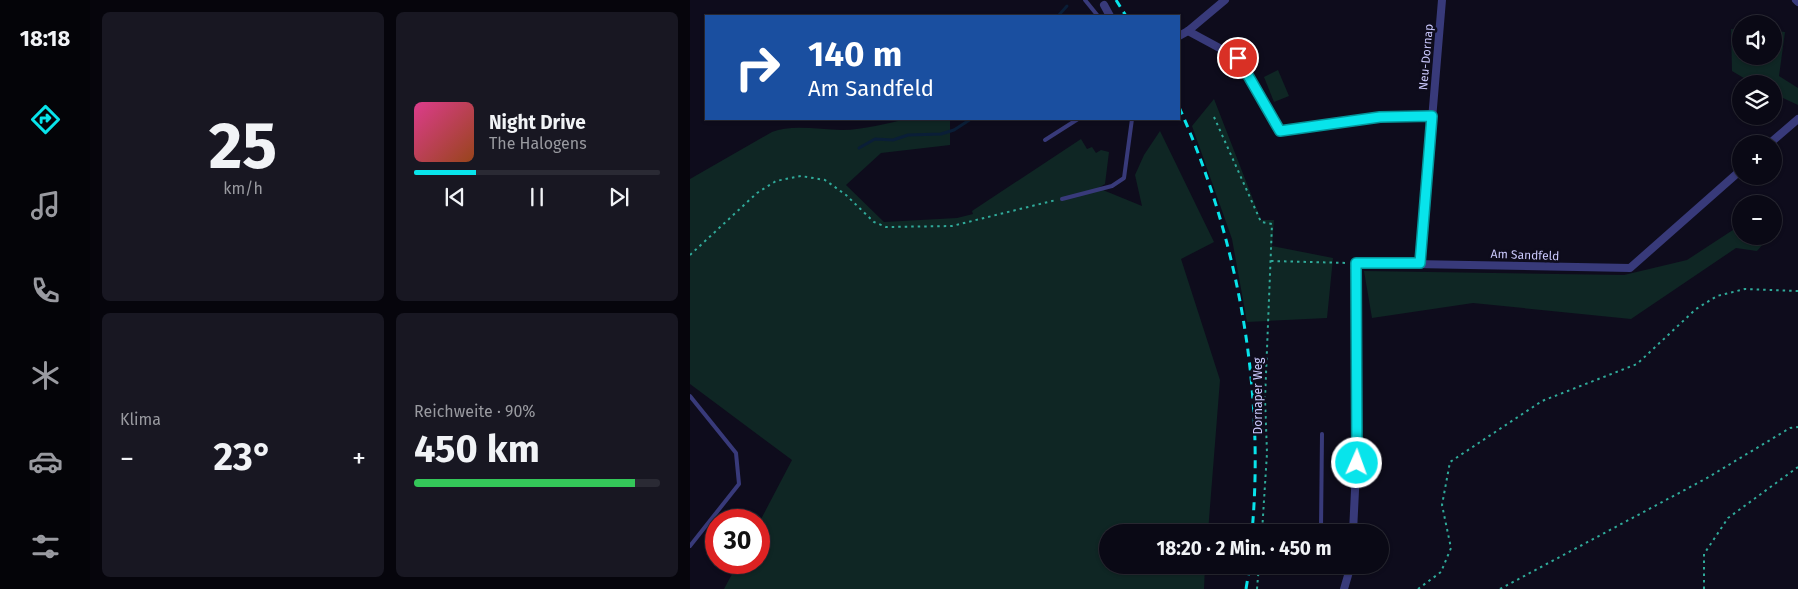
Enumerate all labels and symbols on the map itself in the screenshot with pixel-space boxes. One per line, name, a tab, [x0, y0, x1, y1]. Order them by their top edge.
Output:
street label: Neu-Dornap	[1416, 23, 1436, 91]
pin	[1217, 37, 1259, 79]
street label: Am Sandfeld	[1490, 247, 1560, 263]
street label: Dornaper Weg	[1251, 357, 1265, 434]
position arrow	[1330, 436, 1382, 488]
speed limit sign: 30	[705, 509, 770, 574]

